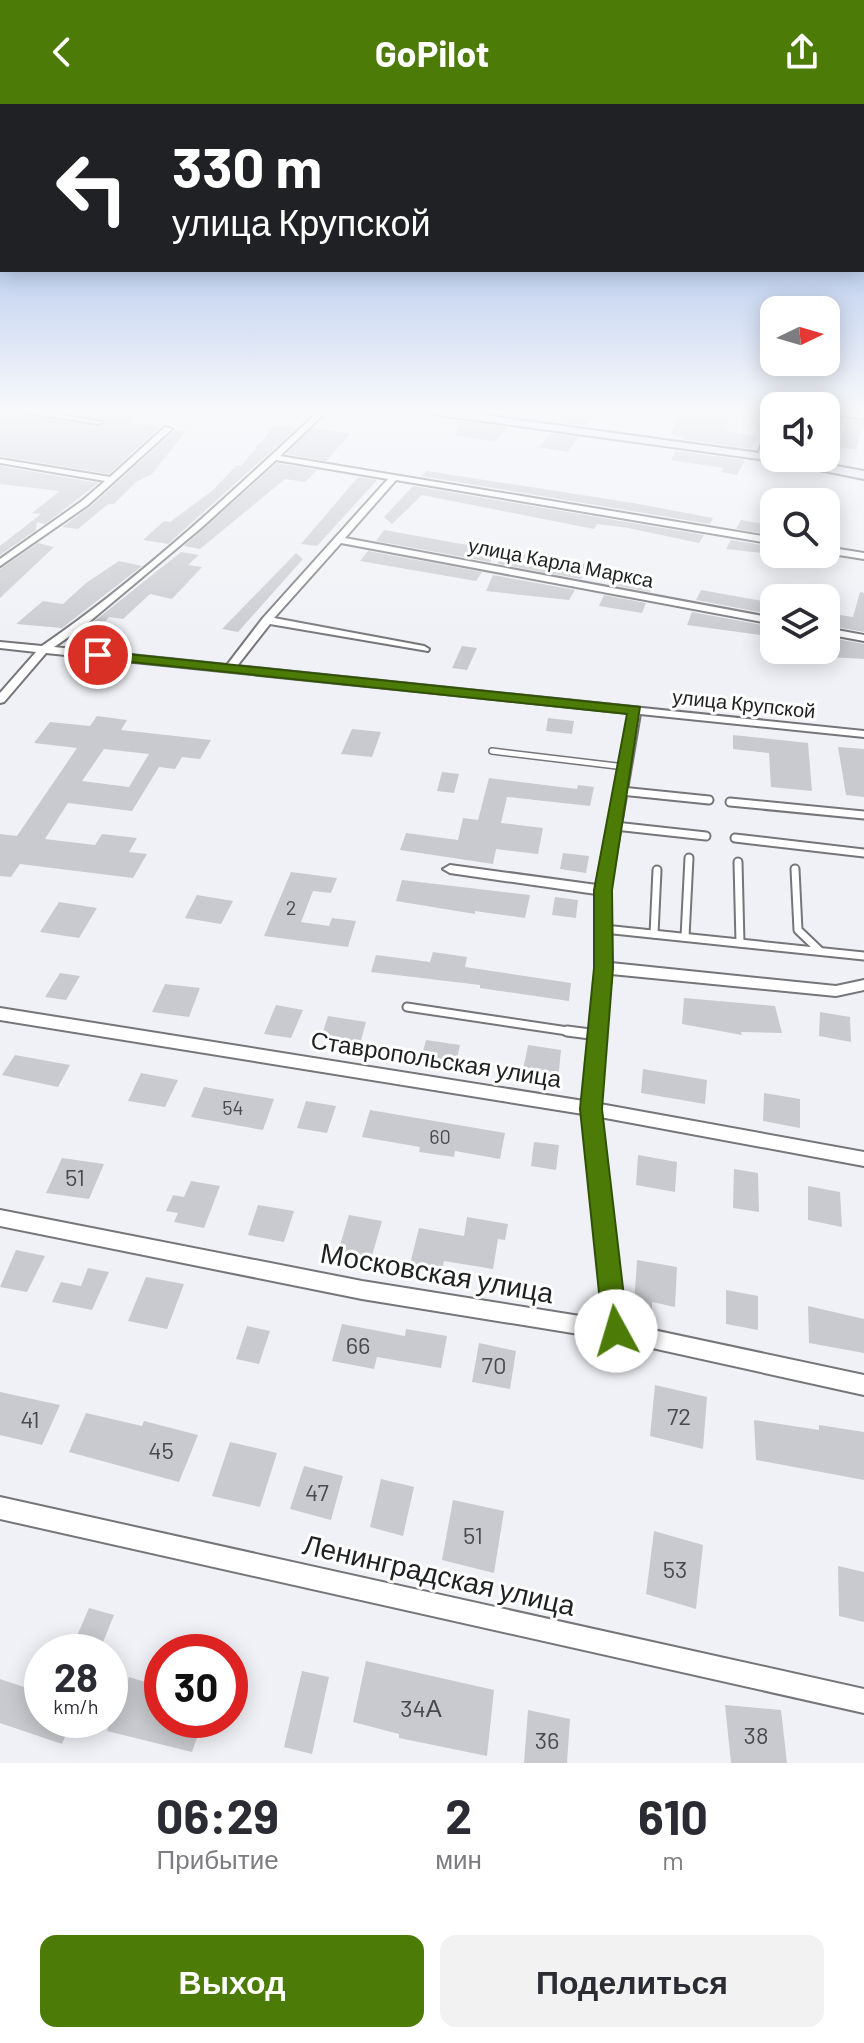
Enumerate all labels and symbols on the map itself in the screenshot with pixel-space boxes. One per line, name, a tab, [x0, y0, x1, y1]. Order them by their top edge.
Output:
north arrow	[760, 296, 840, 376]
street label: улица Карла Маркса	[467, 532, 657, 592]
pin	[64, 621, 132, 689]
street label: улица Крупской	[671, 684, 817, 722]
house number: 2	[286, 895, 296, 919]
street label: Ставропольская улица	[309, 1024, 564, 1093]
house number: 54	[222, 1095, 244, 1119]
house number: 60	[429, 1124, 451, 1148]
house number: 51	[65, 1162, 85, 1191]
street label: Московская улица	[318, 1235, 557, 1309]
position arrow	[574, 1289, 658, 1373]
house number: 66	[346, 1330, 370, 1359]
house number: 70	[482, 1350, 506, 1379]
house number: 72	[667, 1401, 691, 1430]
house number: 41	[20, 1404, 40, 1433]
house number: 45	[148, 1435, 174, 1464]
house number: 47	[305, 1477, 329, 1506]
house number: 51	[463, 1520, 483, 1549]
street label: Ленинградская улица	[300, 1526, 579, 1622]
house number: 53	[663, 1554, 687, 1583]
speed limit sign: 30	[144, 1634, 248, 1738]
house number: 34А	[400, 1693, 442, 1722]
house number: 38	[744, 1720, 768, 1749]
house number: 36	[535, 1725, 559, 1754]

